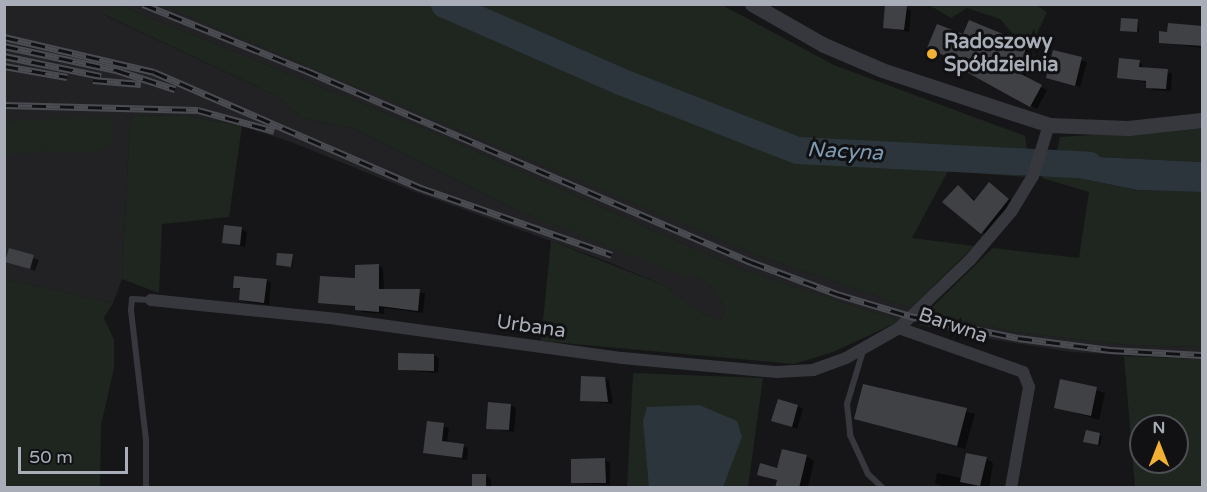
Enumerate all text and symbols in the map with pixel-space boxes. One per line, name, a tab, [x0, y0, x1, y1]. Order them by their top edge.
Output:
place label: Radoszowy Spółdzielnia	[944, 30, 1058, 77]
marker: Radoszowy Spółdzielnia	[925, 47, 939, 61]
water label: Nacyna	[807, 137, 883, 167]
street label: Barwna	[915, 303, 991, 349]
street label: Urbana	[495, 310, 567, 344]
north arrow	[1129, 414, 1189, 474]
text: N	[1153, 418, 1165, 438]
scale bar	[21, 435, 130, 473]
text: 50 m	[29, 446, 73, 468]

